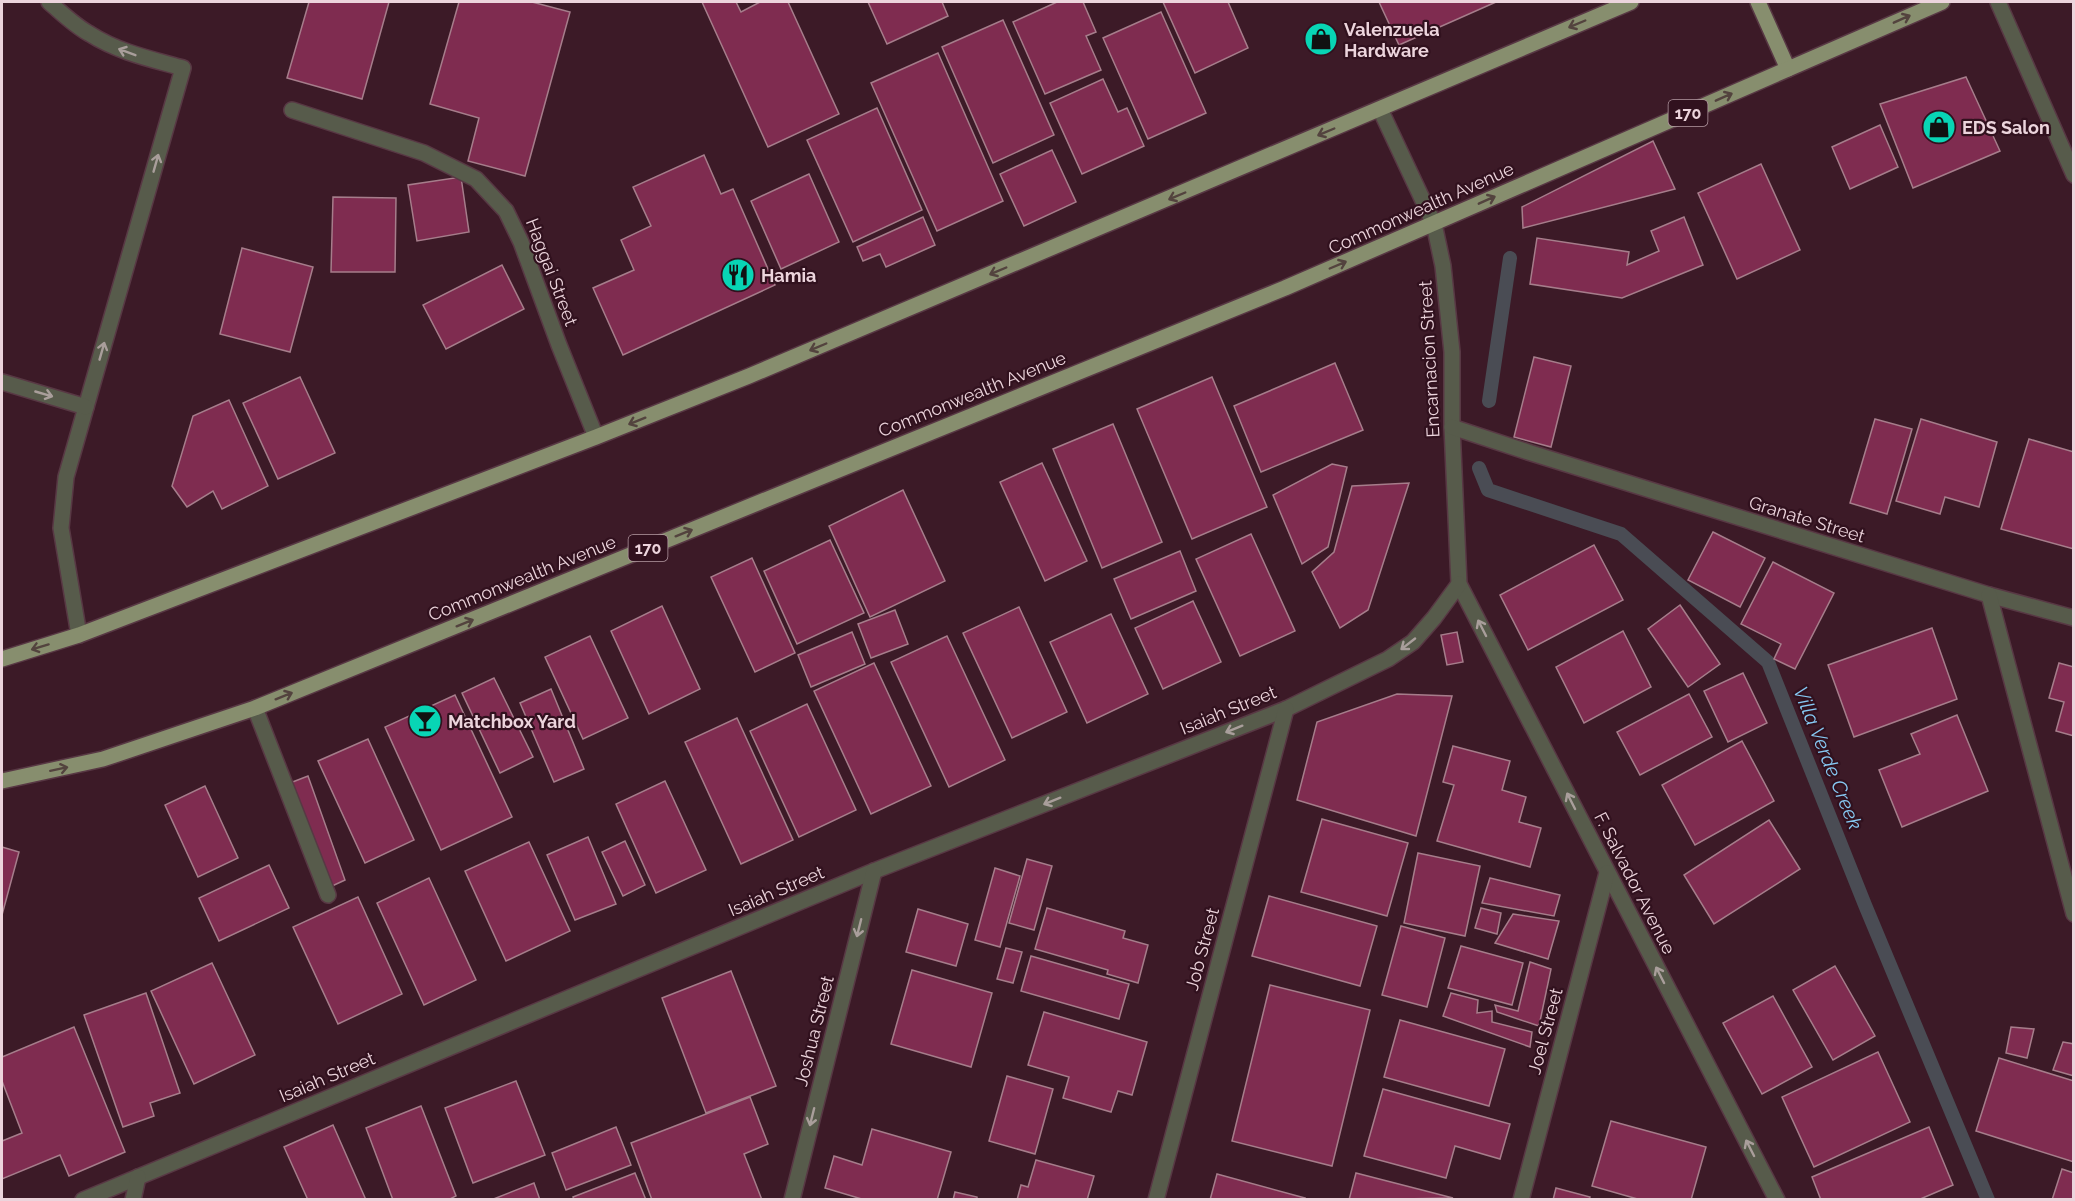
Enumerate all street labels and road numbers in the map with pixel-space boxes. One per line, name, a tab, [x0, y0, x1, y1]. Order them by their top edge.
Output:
road number: 170	[1668, 100, 1708, 126]
street label: Commonwealth Avenue	[1325, 157, 1517, 258]
street label: Haggai Street	[522, 215, 582, 329]
street label: Encarnacion Street	[1414, 280, 1444, 438]
street label: Commonwealth Avenue	[875, 347, 1069, 441]
street label: Granate Street	[1746, 491, 1868, 547]
street label: Commonwealth Avenue	[425, 531, 619, 625]
road number: 170	[628, 535, 668, 561]
street label: Isaiah Street	[1177, 681, 1279, 739]
street label: F. Salvador Avenue	[1590, 809, 1680, 958]
street label: Isaiah Street	[725, 861, 827, 921]
street label: Job Street	[1181, 905, 1223, 993]
street label: Joshua Street	[790, 973, 838, 1089]
street label: Joel Street	[1523, 985, 1567, 1077]
street label: Isaiah Street	[276, 1047, 378, 1107]

